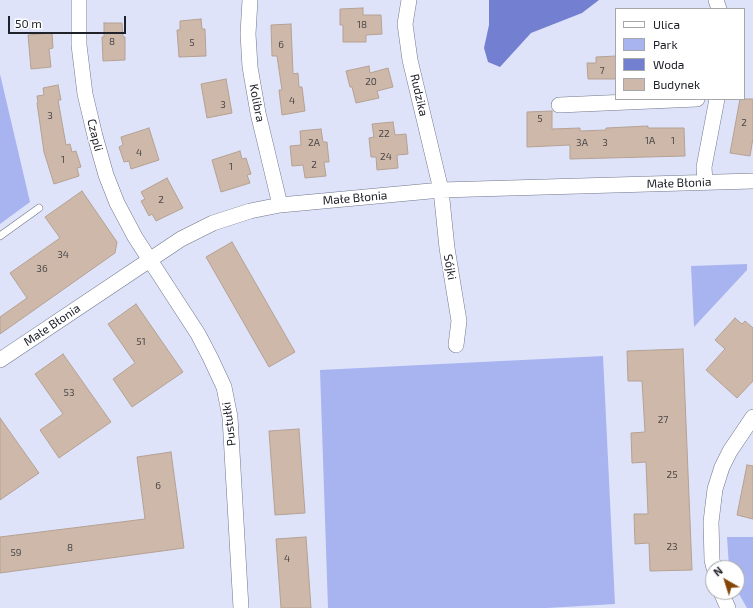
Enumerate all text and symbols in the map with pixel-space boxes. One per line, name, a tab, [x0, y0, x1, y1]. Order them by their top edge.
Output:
scale bar	[10, 8, 128, 34]
legend	[615, 8, 745, 100]
text: 50 m	[15, 16, 42, 30]
text: Ulica	[653, 17, 680, 31]
house number: 18	[357, 19, 367, 31]
house number: 8	[109, 36, 115, 48]
house number: 5	[189, 37, 195, 49]
text: Park	[653, 37, 678, 51]
house number: 6	[278, 39, 284, 51]
text: Woda	[653, 57, 684, 71]
house number: 7	[599, 65, 605, 77]
street label: Rudzika	[407, 72, 431, 118]
house number: 20	[365, 76, 377, 88]
text: Budynek	[653, 77, 700, 91]
street label: Kolibra	[246, 83, 268, 123]
house number: 4	[289, 95, 295, 107]
house number: 3	[220, 99, 226, 111]
house number: 3	[47, 110, 53, 122]
house number: 5	[537, 113, 543, 125]
street label: Czapli	[84, 117, 106, 153]
house number: 2	[741, 117, 747, 129]
house number: 22	[378, 128, 390, 140]
house number: 1A	[645, 135, 655, 147]
house number: 1	[671, 135, 675, 147]
house number: 2A	[308, 137, 320, 149]
house number: 3A	[576, 137, 588, 149]
house number: 3	[602, 137, 608, 149]
house number: 4	[136, 147, 142, 159]
house number: 24	[380, 151, 392, 163]
house number: 1	[61, 154, 65, 166]
house number: 2	[311, 159, 317, 171]
house number: 1	[229, 161, 233, 173]
street label: Małe Błonia	[646, 175, 712, 191]
street label: Małe Błonia	[322, 188, 388, 208]
house number: 2	[158, 194, 164, 206]
house number: 34	[57, 249, 69, 261]
street label: Sójki	[441, 253, 459, 281]
house number: 36	[36, 263, 48, 275]
street label: Małe Błonia	[21, 301, 83, 349]
house number: 51	[136, 336, 146, 348]
house number: 53	[64, 387, 74, 399]
street label: Pustułki	[219, 401, 239, 447]
house number: 27	[658, 414, 668, 426]
house number: 25	[667, 469, 677, 481]
house number: 6	[155, 480, 161, 492]
house number: 23	[666, 541, 678, 553]
house number: 8	[67, 542, 73, 554]
house number: 59	[10, 547, 22, 559]
house number: 4	[284, 553, 290, 565]
north arrow	[705, 560, 745, 600]
text: N	[711, 564, 725, 579]

